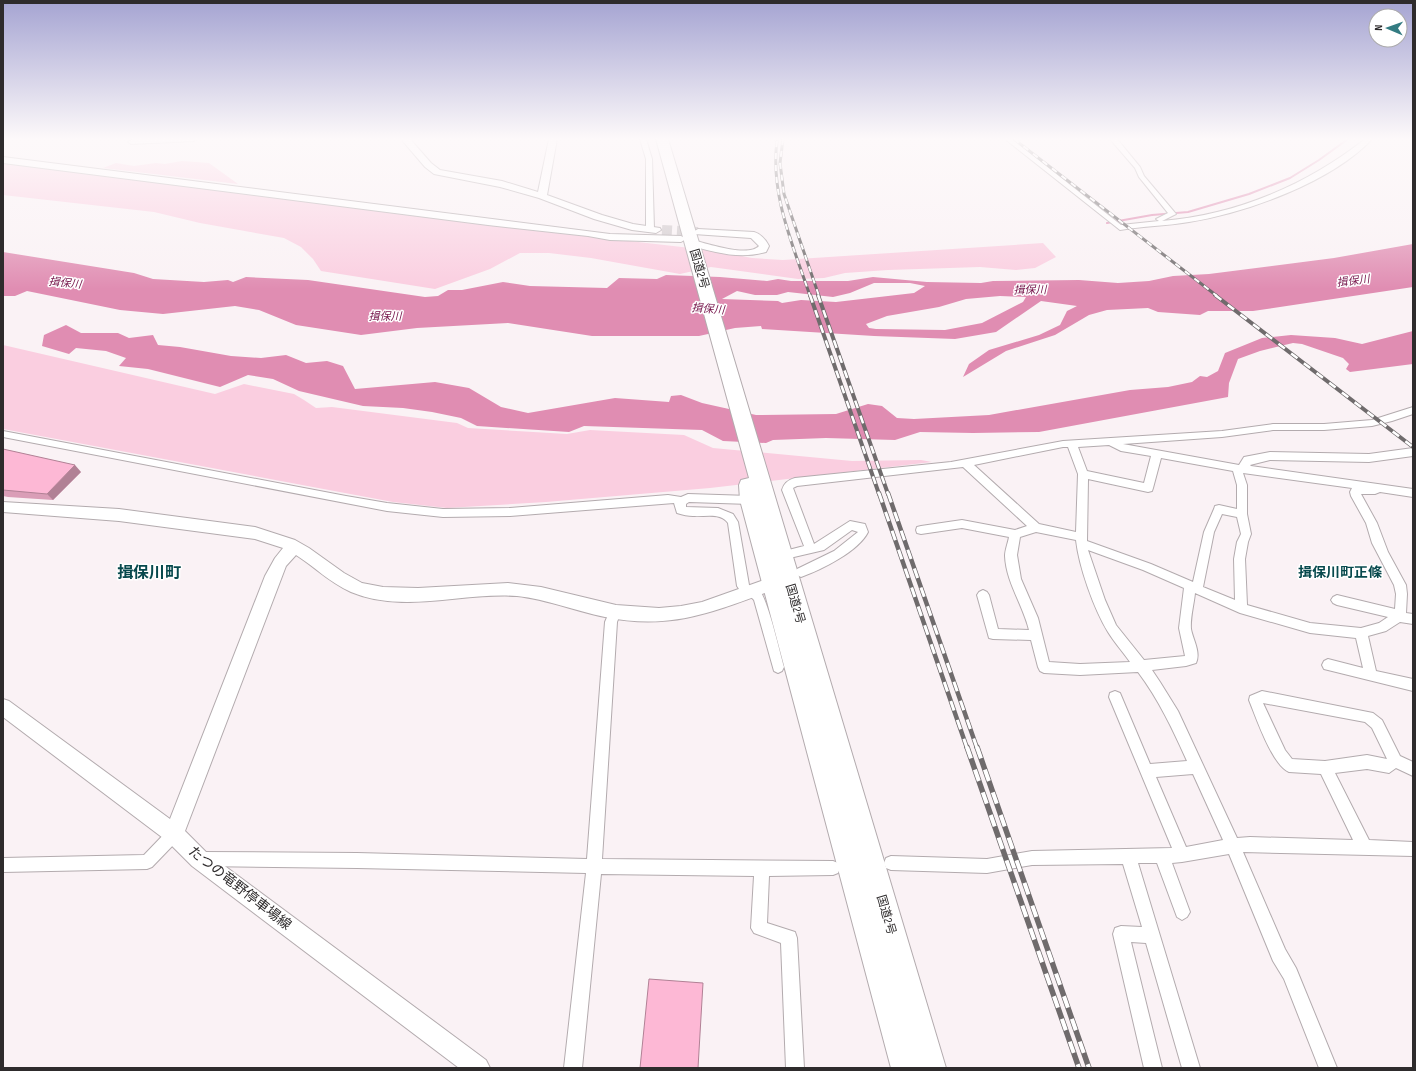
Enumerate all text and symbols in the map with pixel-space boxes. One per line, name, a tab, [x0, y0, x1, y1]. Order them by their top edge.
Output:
north arrow	[1368, 8, 1408, 48]
text: N	[1372, 24, 1385, 31]
street label: 国道2号	[686, 247, 712, 291]
water label: 揖保川	[1336, 272, 1371, 289]
water label: 揖保川	[48, 275, 83, 291]
water label: 揖保川	[1013, 283, 1048, 297]
water label: 揖保川	[691, 301, 726, 317]
water label: 揖保川	[369, 310, 402, 323]
district label: 揖保川町	[117, 564, 181, 583]
district label: 揖保川町正條	[1298, 564, 1382, 581]
street label: 国道2号	[782, 582, 808, 626]
street label: たつの竜野停車場線	[185, 843, 295, 933]
street label: 国道2号	[873, 893, 899, 937]

